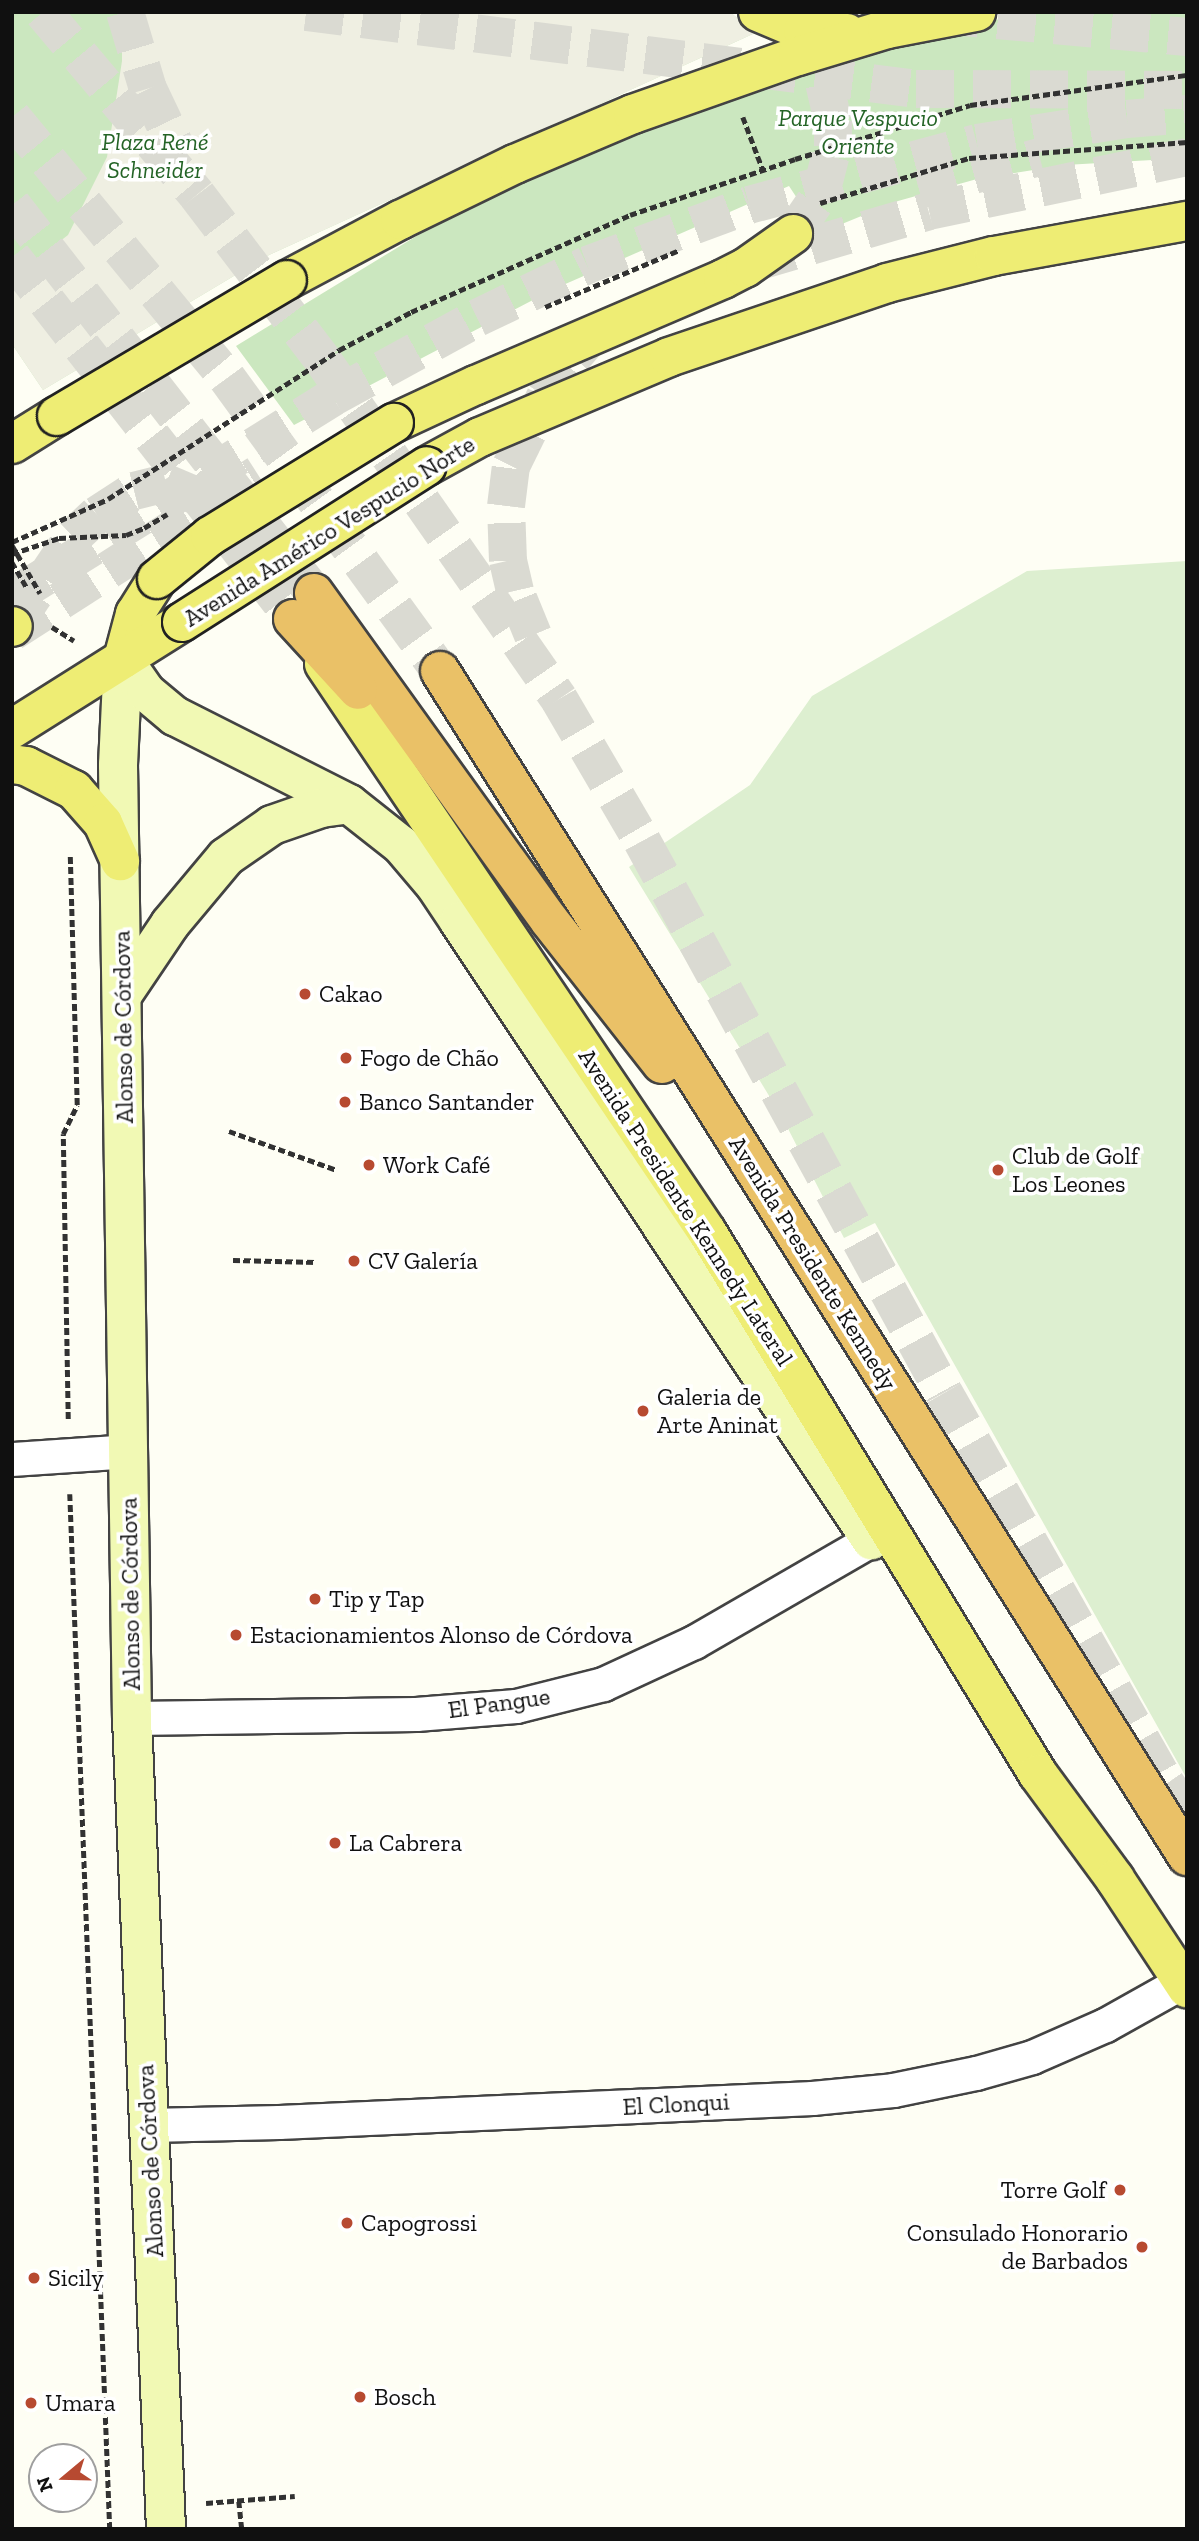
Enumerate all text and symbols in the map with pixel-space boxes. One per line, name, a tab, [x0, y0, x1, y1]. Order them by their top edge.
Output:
park label: Parque Vespucio Oriente	[777, 104, 939, 160]
park label: Plaza René Schneider	[101, 128, 209, 184]
street label: Avenida Américo Vespucio Norte	[178, 429, 480, 633]
street label: Alonso de Córdova	[107, 930, 139, 1124]
place label: Cakao	[319, 980, 382, 1008]
marker: Cakao	[297, 986, 313, 1002]
street label: Avenida Presidente Kennedy Lateral	[572, 1043, 800, 1371]
place label: Fogo de Chão	[360, 1044, 499, 1072]
marker: Fogo de Chão	[338, 1050, 354, 1066]
place label: Banco Santander	[359, 1088, 535, 1116]
marker: Banco Santander	[337, 1094, 353, 1110]
street label: Avenida Presidente Kennedy	[723, 1130, 903, 1396]
place label: Club de Golf Los Leones	[1012, 1142, 1138, 1198]
place label: Work Café	[383, 1151, 490, 1179]
marker: Work Café	[361, 1157, 377, 1173]
marker: Club de Golf Los Leones	[990, 1162, 1006, 1178]
place label: CV Galería	[368, 1247, 479, 1275]
marker: CV Galería	[346, 1253, 362, 1269]
place label: Galeria de Arte Aninat	[657, 1383, 779, 1439]
marker: Galeria de Arte Aninat	[635, 1403, 651, 1419]
street label: Alonso de Córdova	[114, 1497, 146, 1691]
place label: Tip y Tap	[329, 1585, 426, 1613]
marker: Tip y Tap	[307, 1591, 323, 1607]
place label: Estacionamientos Alonso de Córdova	[250, 1621, 633, 1649]
marker: Estacionamientos Alonso de Córdova	[228, 1627, 244, 1643]
street label: El Pangue	[446, 1682, 552, 1724]
place label: La Cabrera	[349, 1829, 462, 1857]
marker: La Cabrera	[327, 1835, 343, 1851]
street label: Alonso de Córdova	[131, 2064, 169, 2258]
street label: El Clonqui	[622, 2087, 730, 2121]
place label: Torre Golf	[1001, 2176, 1106, 2204]
marker: Torre Golf	[1112, 2182, 1128, 2198]
place label: Capogrossi	[361, 2209, 477, 2237]
marker: Capogrossi	[339, 2215, 355, 2231]
place label: Consulado Honorario de Barbados	[907, 2219, 1128, 2275]
marker: Consulado Honorario de Barbados	[1134, 2239, 1150, 2255]
place label: Sicily	[48, 2264, 104, 2292]
marker: Sicily	[26, 2270, 42, 2286]
place label: Bosch	[374, 2383, 436, 2411]
place label: Umara	[45, 2389, 116, 2417]
marker: Bosch	[352, 2389, 368, 2405]
marker: Umara	[23, 2395, 39, 2411]
north arrow	[28, 2443, 98, 2513]
text: N	[31, 2474, 58, 2495]

